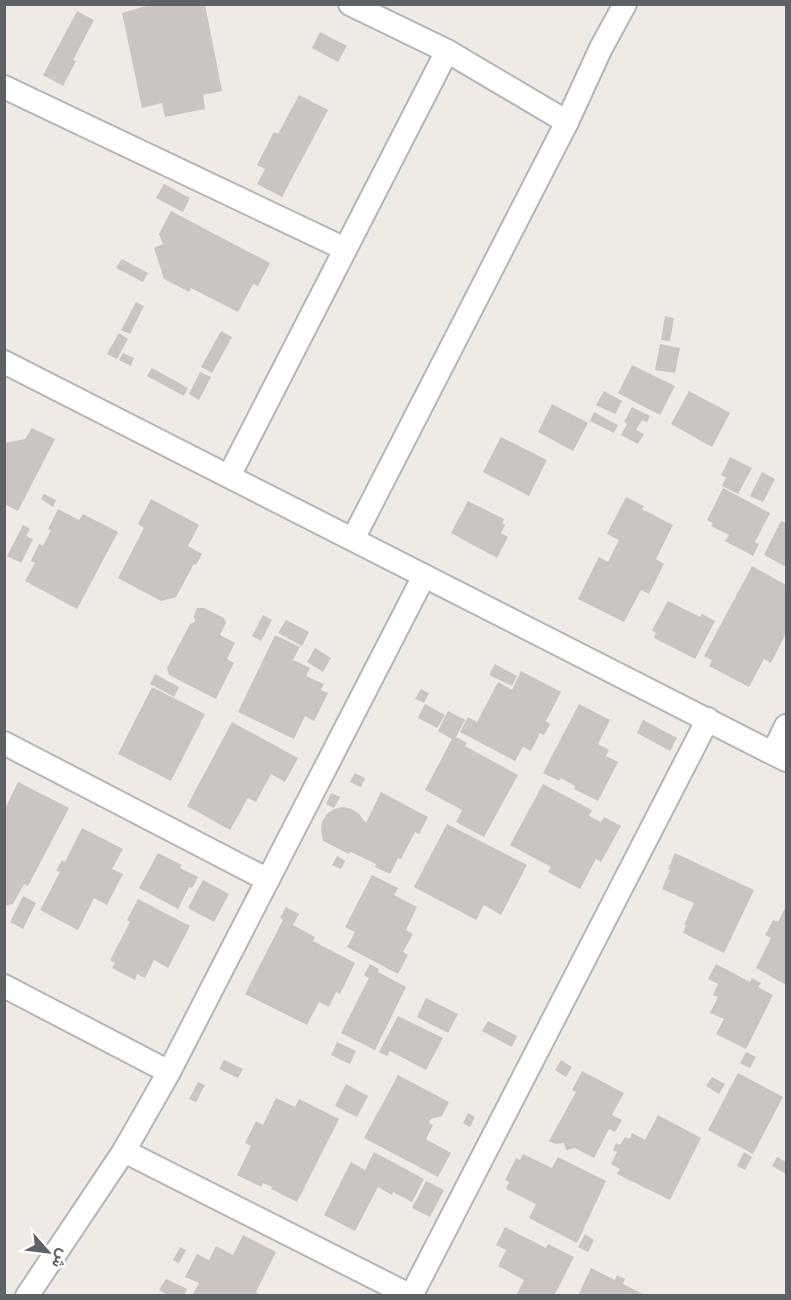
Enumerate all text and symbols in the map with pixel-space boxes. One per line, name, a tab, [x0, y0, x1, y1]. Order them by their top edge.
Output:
north arrow	[18, 1222, 78, 1282]
text: ش	[48, 1246, 74, 1272]

